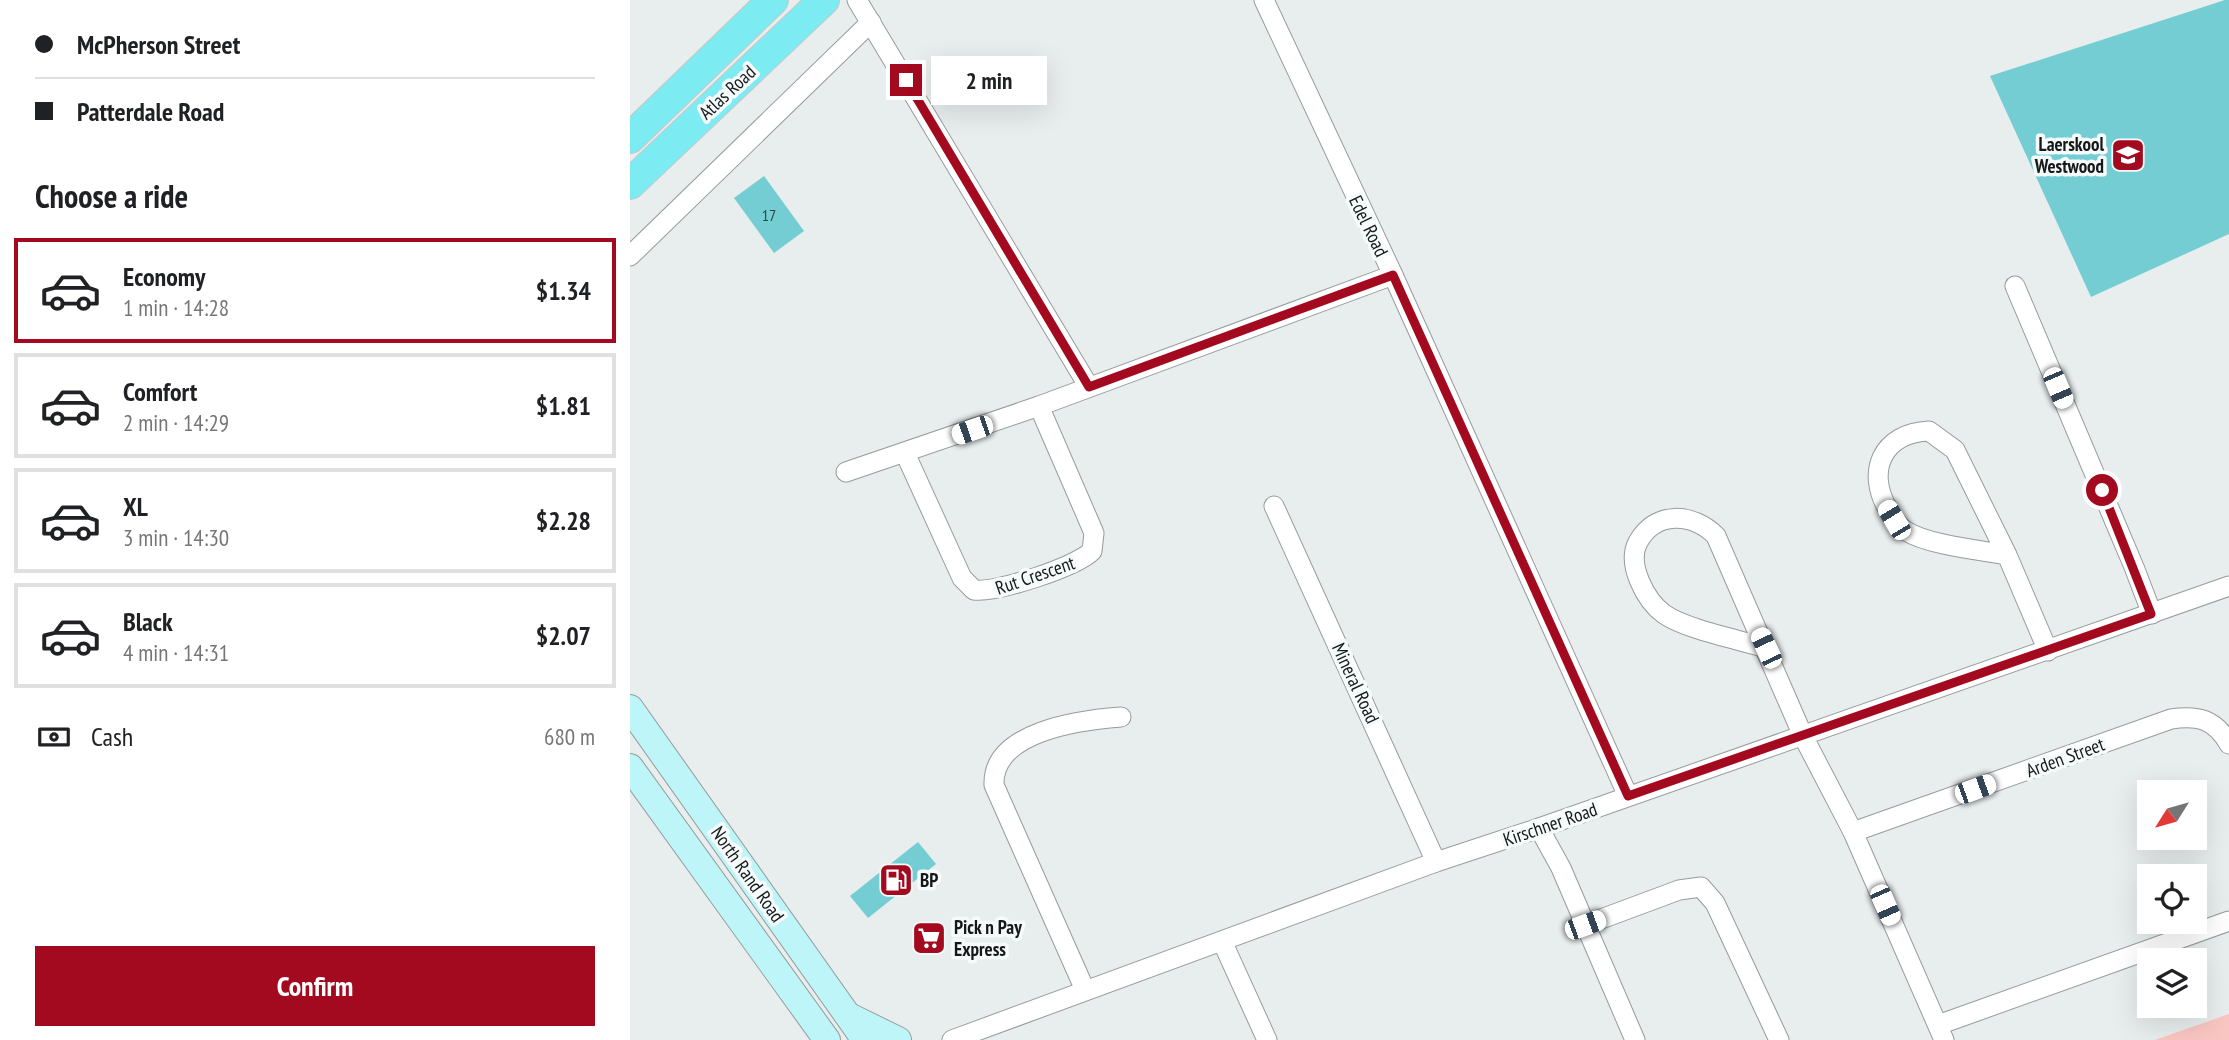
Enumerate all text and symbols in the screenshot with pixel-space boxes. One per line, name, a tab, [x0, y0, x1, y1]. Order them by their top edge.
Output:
text: McPherson Street	[77, 28, 240, 61]
callout: 2 min	[930, 56, 1046, 104]
street label: Atlas Road	[694, 60, 760, 124]
route end	[890, 64, 922, 96]
text: 2 min	[966, 66, 1012, 95]
text: Patterdale Road	[77, 95, 224, 128]
place label: Laerskool Westwood	[2034, 132, 2104, 178]
school or university icon: Laerskool Westwood	[2109, 136, 2147, 174]
text: Choose a ride	[35, 175, 188, 217]
street label: Edel Road	[1344, 191, 1394, 261]
house number: 17	[762, 205, 776, 225]
icon: car	[39, 259, 102, 322]
text: Economy	[123, 260, 205, 293]
text: $1.34	[536, 274, 591, 307]
text: 1 min · 14:28	[123, 293, 229, 322]
car	[2041, 365, 2076, 411]
icon: car	[39, 374, 102, 437]
text: Comfort	[123, 375, 197, 408]
text: $1.81	[536, 389, 591, 422]
text: 2 min · 14:29	[123, 408, 229, 437]
car	[949, 413, 996, 447]
route start	[2086, 474, 2118, 506]
icon: car	[39, 489, 102, 552]
text: XL	[123, 490, 148, 523]
car	[1875, 497, 1914, 543]
text: $2.28	[536, 504, 591, 537]
text: 3 min · 14:30	[123, 523, 229, 552]
street label: Rut Crescent	[992, 550, 1079, 600]
icon: car	[39, 604, 102, 667]
text: Black	[123, 605, 173, 638]
text: $2.07	[536, 619, 591, 652]
car	[1748, 625, 1785, 671]
text: 4 min · 14:31	[123, 638, 229, 667]
street label: Mineral Road	[1327, 639, 1385, 727]
icon: cash	[35, 718, 73, 756]
text: Cash	[91, 720, 133, 753]
text: 680 m	[544, 722, 595, 751]
street label: Arden Street	[2022, 731, 2108, 782]
car	[1952, 772, 1999, 806]
north arrow	[2137, 780, 2207, 850]
map controls	[2137, 780, 2207, 1018]
street label: Kirschner Road	[1500, 797, 1600, 851]
street label: North Rand Road	[706, 821, 790, 927]
fuel station icon: BP	[877, 861, 915, 899]
button: locate	[2137, 864, 2207, 934]
place label: BP	[920, 868, 938, 892]
car	[1867, 882, 1904, 928]
car	[1562, 908, 1609, 942]
place label: Pick n Pay Express	[954, 915, 1022, 961]
supermarket icon: Pick n Pay Express	[910, 919, 948, 957]
button: Confirm	[35, 946, 595, 1026]
button: layers	[2137, 948, 2207, 1018]

